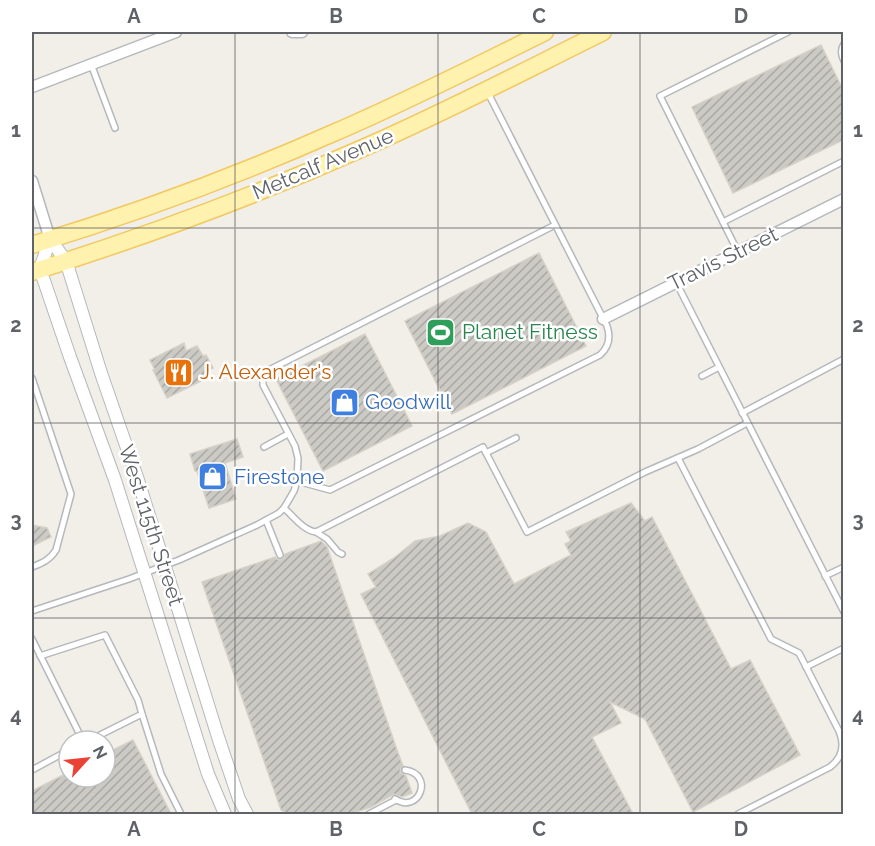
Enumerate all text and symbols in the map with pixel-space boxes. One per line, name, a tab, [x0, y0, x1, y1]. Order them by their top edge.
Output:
text: A	[127, 4, 141, 28]
text: B	[329, 4, 343, 28]
text: C	[532, 4, 546, 28]
text: D	[734, 4, 748, 28]
text: 1	[11, 118, 21, 142]
text: 1	[853, 118, 863, 142]
street label: Metcalf Avenue	[248, 123, 397, 205]
street label: Travis Street	[664, 221, 782, 296]
text: 2	[10, 313, 22, 337]
text: 2	[852, 313, 864, 337]
sports icon: Planet Fitness	[425, 316, 457, 348]
place label: Planet Fitness	[462, 319, 598, 344]
restaurant icon: J. Alexander's	[163, 356, 195, 388]
place label: J. Alexander's	[200, 359, 331, 384]
shop icon: Goodwill	[328, 386, 360, 418]
place label: Goodwill	[365, 389, 451, 414]
street label: West 115th Street	[114, 441, 189, 608]
shop icon: Firestone	[197, 461, 229, 493]
place label: Firestone	[234, 464, 324, 489]
text: 3	[10, 508, 22, 532]
text: 3	[852, 508, 864, 532]
text: 4	[10, 703, 22, 727]
text: 4	[852, 703, 864, 727]
north arrow	[57, 729, 117, 789]
text: N	[89, 743, 111, 762]
text: A	[127, 817, 141, 841]
text: B	[329, 817, 343, 841]
text: C	[532, 817, 546, 841]
text: D	[734, 817, 748, 841]

